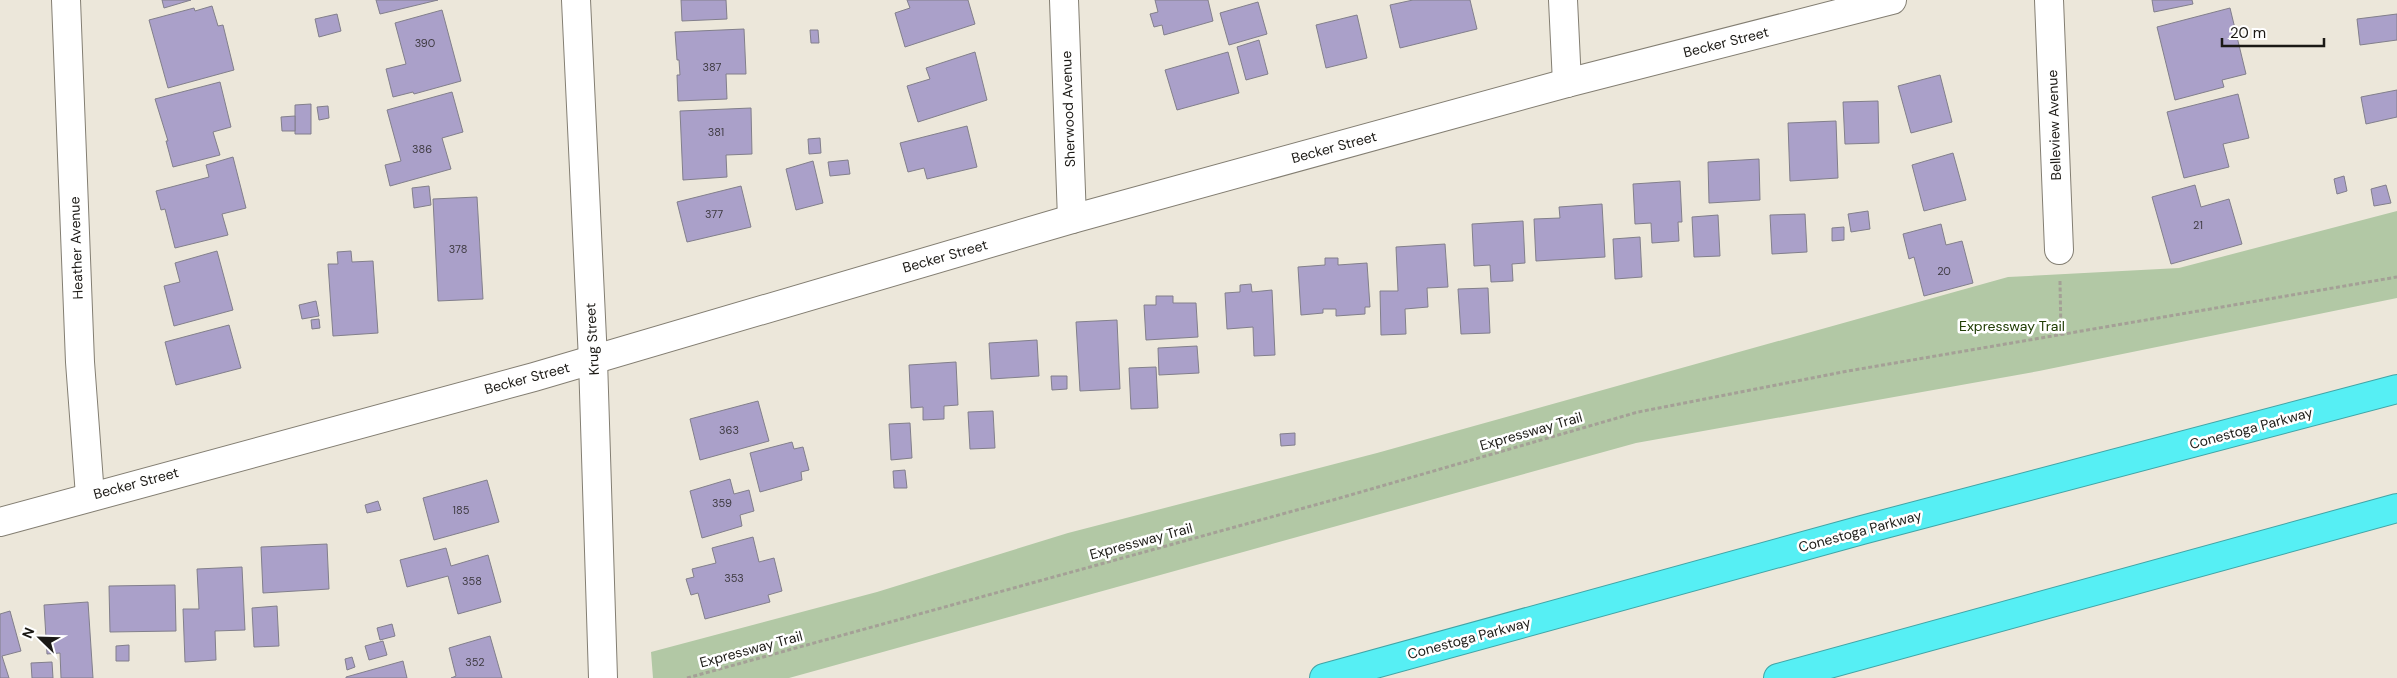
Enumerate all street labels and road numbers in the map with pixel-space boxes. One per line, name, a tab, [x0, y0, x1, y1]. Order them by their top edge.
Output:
street label: Becker Street	[1681, 23, 1771, 61]
street label: Sherwood Avenue	[1057, 50, 1079, 167]
street label: Belleview Avenue	[2043, 69, 2065, 181]
street label: Becker Street	[1289, 127, 1379, 167]
street label: Heather Avenue	[65, 196, 87, 300]
street label: Becker Street	[900, 235, 990, 277]
street label: Krug Street	[581, 302, 603, 376]
street label: Becker Street	[482, 358, 572, 398]
street label: Conestoga Parkway	[2187, 403, 2315, 453]
street label: Expressway Trail	[1478, 408, 1584, 454]
street label: Becker Street	[91, 463, 181, 503]
street label: Conestoga Parkway	[1796, 506, 1924, 556]
street label: Expressway Trail	[1087, 519, 1195, 563]
street label: Conestoga Parkway	[1405, 613, 1533, 663]
street label: Expressway Trail	[697, 627, 805, 671]

